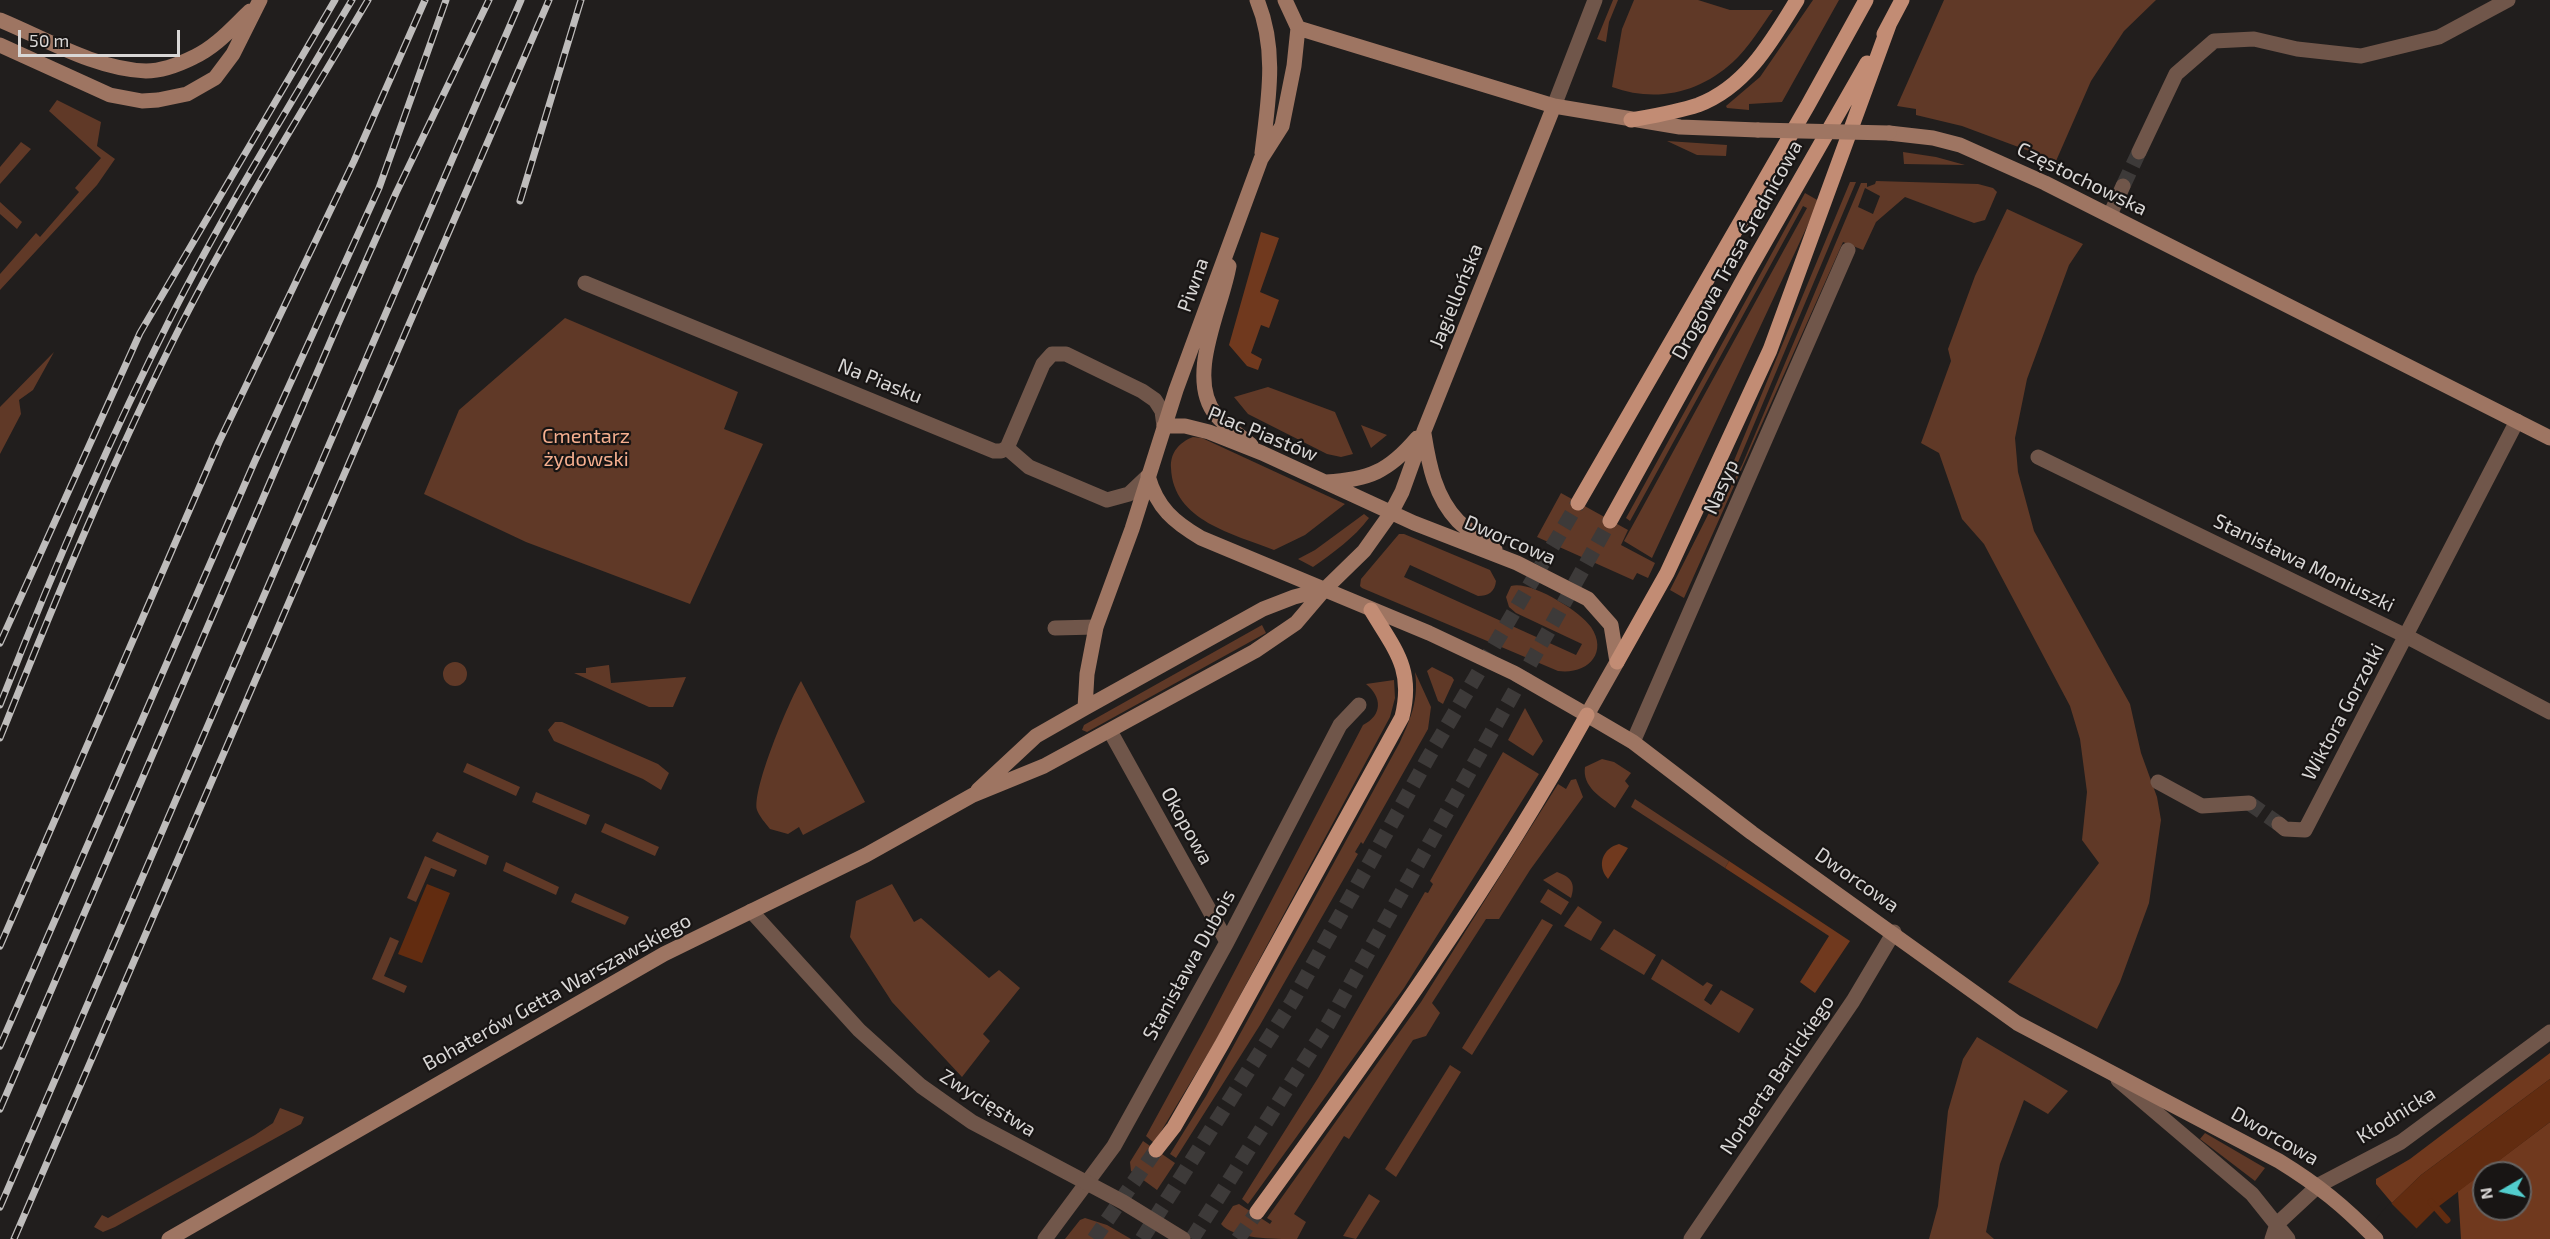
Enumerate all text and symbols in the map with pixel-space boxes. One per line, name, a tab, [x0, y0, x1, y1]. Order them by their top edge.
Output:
scale bar	[21, 18, 183, 56]
text: 50 m	[29, 29, 69, 51]
street label: Drogowa Trasa Średnicowa	[1667, 136, 1807, 364]
street label: Częstochowska	[2013, 137, 2151, 221]
street label: Jagiellońska	[1424, 240, 1488, 352]
street label: Piwna	[1172, 255, 1214, 315]
street label: Na Piasku	[834, 353, 926, 409]
street label: Plac Piastów	[1205, 401, 1321, 467]
park label: Cmentarz żydowski	[542, 424, 630, 471]
street label: Nasyp	[1698, 456, 1744, 518]
street label: Stanisława Moniuszki	[2210, 509, 2398, 617]
street label: Dworcowa	[1461, 510, 1559, 570]
street label: Wiktora Gorzołki	[2297, 639, 2389, 785]
street label: Okopowa	[1156, 783, 1218, 869]
street label: Dworcowa	[1810, 842, 1904, 918]
street label: Stanisława Dubois	[1138, 886, 1240, 1044]
street label: Bohaterów Getta Warszawskiego	[419, 908, 695, 1076]
street label: Norberta Barlickiego	[1715, 991, 1839, 1159]
street label: Zwycięstwa	[936, 1064, 1040, 1142]
street label: Kłodnicka	[2352, 1081, 2440, 1149]
street label: Dworcowa	[2227, 1101, 2323, 1171]
north arrow	[2472, 1161, 2532, 1221]
text: N	[2475, 1186, 2496, 1201]

